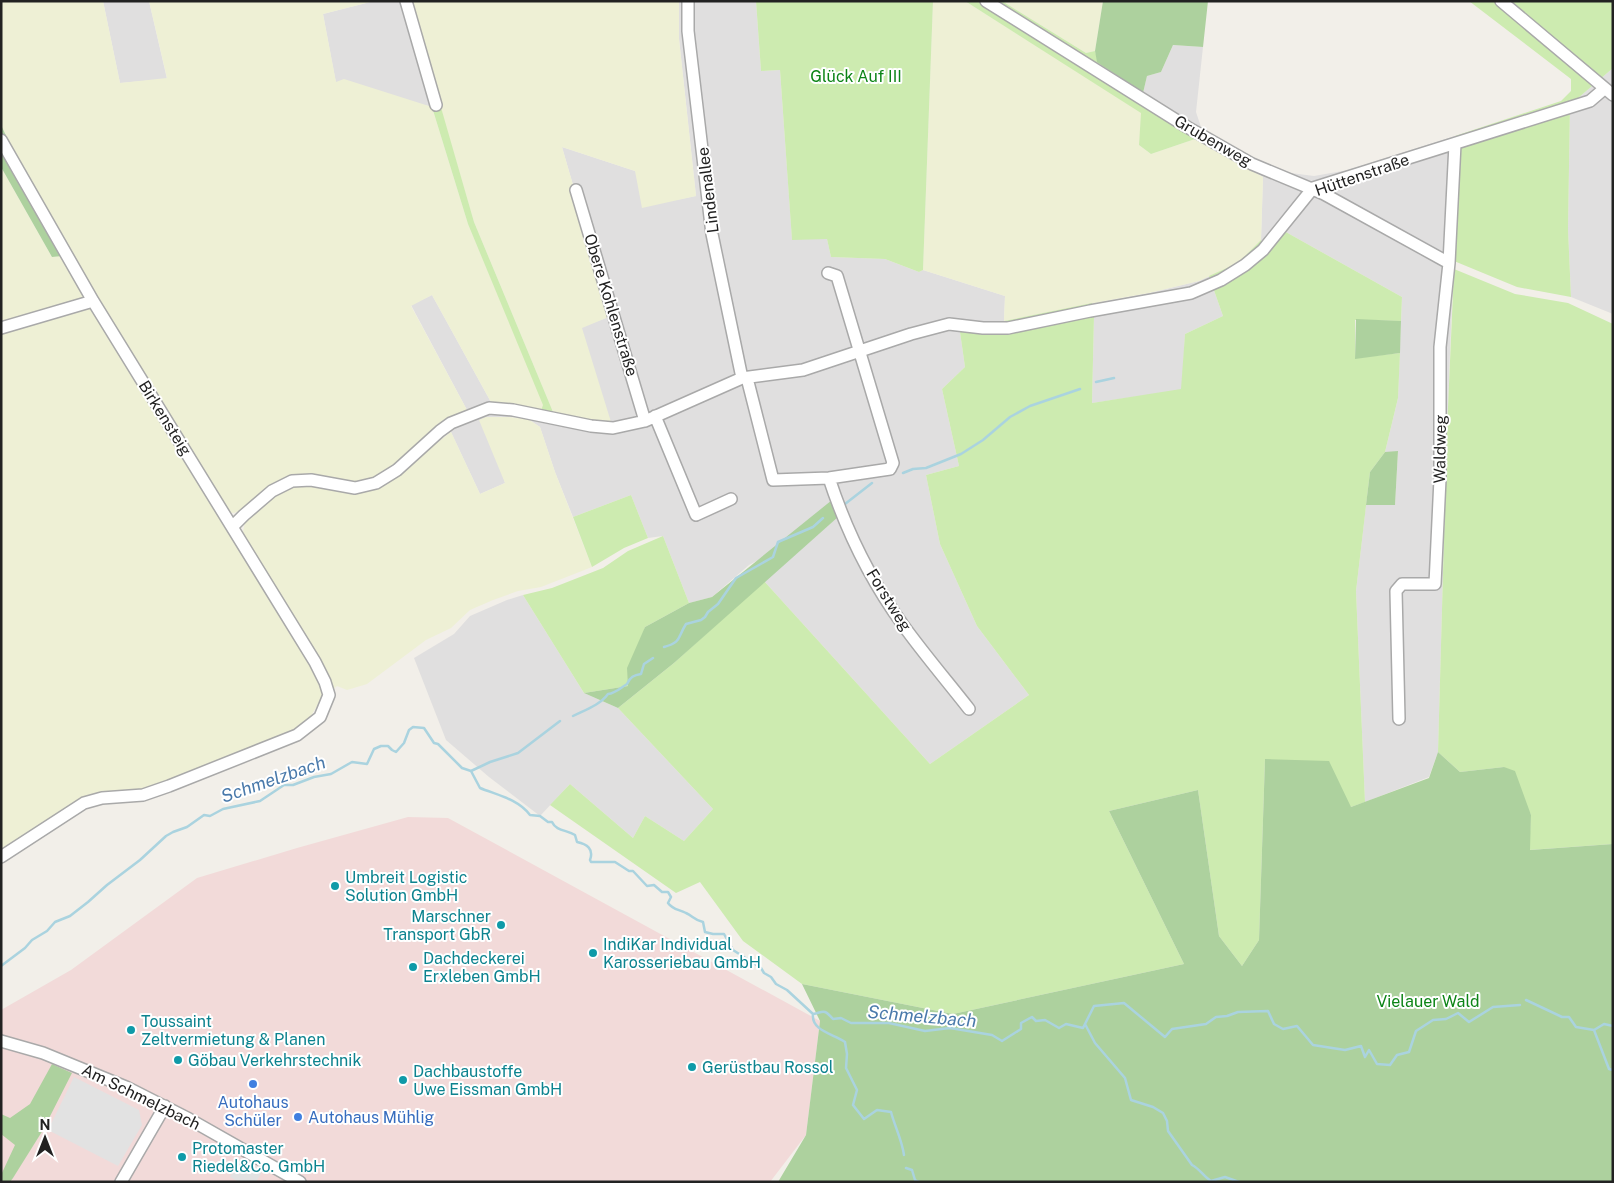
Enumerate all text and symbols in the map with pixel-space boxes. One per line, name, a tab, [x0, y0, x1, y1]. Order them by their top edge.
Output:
park label: Glück Auf III	[810, 67, 902, 86]
street label: Grubenweg	[1171, 111, 1255, 171]
street label: Lindenallee	[693, 146, 723, 234]
street label: Hüttenstraße	[1312, 150, 1412, 200]
street label: Obere Kohlenstraße	[580, 231, 642, 379]
street label: Birkensteig	[134, 377, 196, 459]
street label: Waldweg	[1430, 414, 1450, 484]
street label: Forstweg	[862, 565, 916, 635]
water label: Schmelzbach	[218, 751, 328, 807]
place label: Umbreit Logistic Solution GmbH	[345, 868, 467, 905]
marker: Umbreit Logistic Solution GmbH	[329, 880, 341, 892]
place label: Marschner Transport GbR	[383, 907, 491, 944]
marker: Marschner Transport GbR	[495, 919, 507, 931]
place label: IndiKar Individual Karosseriebau GmbH	[603, 935, 761, 972]
marker: IndiKar Individual Karosseriebau GmbH	[587, 947, 599, 959]
place label: Dachdeckerei Erxleben GmbH	[423, 949, 541, 986]
marker: Dachdeckerei Erxleben GmbH	[407, 961, 419, 973]
park label: Vielauer Wald	[1377, 992, 1479, 1011]
water label: Schmelzbach	[867, 1001, 977, 1031]
place label: Toussaint Zeltvermietung & Planen	[141, 1012, 325, 1049]
marker: Toussaint Zeltvermietung & Planen	[125, 1024, 137, 1036]
place label: Göbau Verkehrstechnik	[188, 1051, 361, 1070]
marker: Göbau Verkehrstechnik	[172, 1054, 184, 1066]
place label: Gerüstbau Rossol	[702, 1058, 834, 1077]
street label: Am Schmelzbach	[79, 1060, 203, 1134]
marker: Gerüstbau Rossol	[686, 1061, 698, 1073]
place label: Dachbaustoffe Uwe Eissman GmbH	[413, 1062, 562, 1099]
marker: Dachbaustoffe Uwe Eissman GmbH	[397, 1074, 409, 1086]
marker: Autohaus Schüler	[247, 1078, 259, 1090]
place label: Autohaus Schüler	[218, 1093, 289, 1130]
place label: Autohaus Mühlig	[308, 1108, 434, 1127]
marker: Autohaus Mühlig	[292, 1111, 304, 1123]
north arrow	[20, 1113, 70, 1163]
text: N	[40, 1117, 50, 1133]
place label: Protomaster Riedel&Co. GmbH	[192, 1139, 325, 1176]
marker: Protomaster Riedel&Co. GmbH	[176, 1151, 188, 1163]

